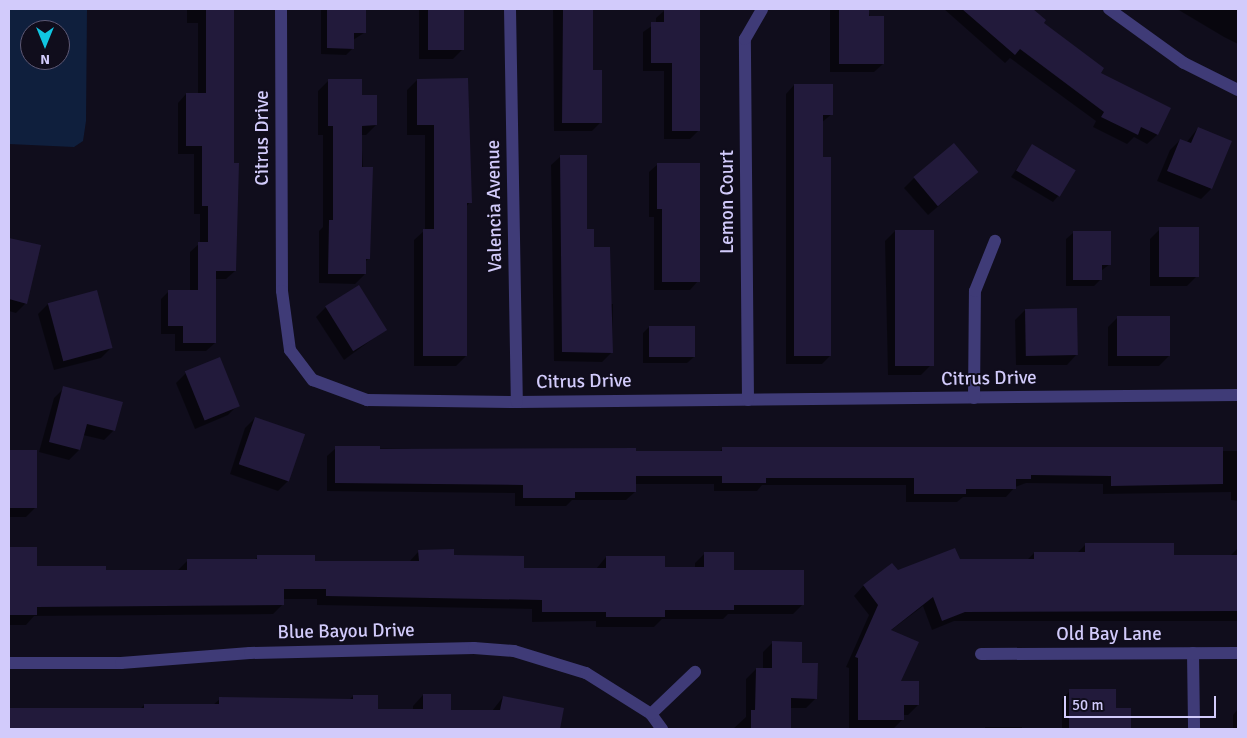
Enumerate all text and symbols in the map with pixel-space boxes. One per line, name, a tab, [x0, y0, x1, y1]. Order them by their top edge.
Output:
north arrow	[20, 20, 70, 70]
text: N	[40, 51, 50, 68]
street label: Citrus Drive	[252, 90, 274, 186]
street label: Valencia Avenue	[482, 140, 508, 272]
street label: Lemon Court	[717, 150, 739, 254]
street label: Citrus Drive	[941, 367, 1037, 391]
street label: Citrus Drive	[536, 370, 632, 394]
street label: Blue Bayou Drive	[277, 619, 415, 645]
street label: Old Bay Lane	[1056, 624, 1162, 646]
scale bar	[1067, 686, 1220, 718]
text: 50 m	[1072, 696, 1103, 714]

